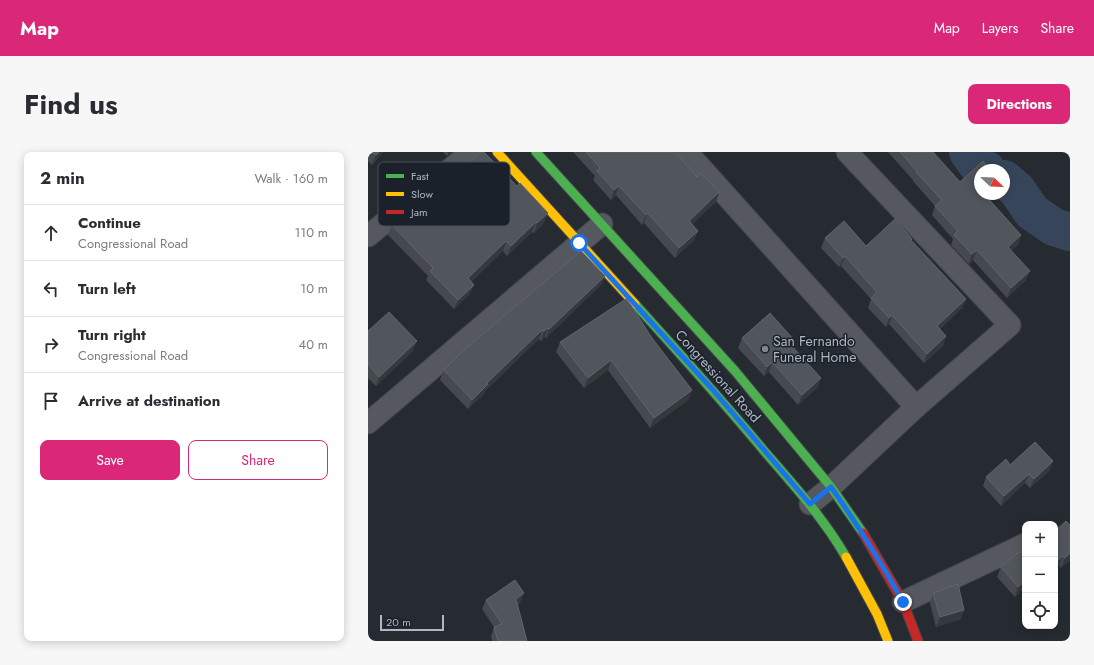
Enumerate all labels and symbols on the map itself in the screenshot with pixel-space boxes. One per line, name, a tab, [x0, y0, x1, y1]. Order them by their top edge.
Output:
legend	[378, 162, 510, 226]
north arrow	[974, 164, 1010, 200]
text: Fast	[411, 168, 429, 184]
text: Slow	[411, 186, 433, 202]
text: Jam	[409, 204, 428, 220]
route start	[570, 234, 588, 252]
street label: Congressional Road	[671, 325, 765, 427]
place label: San Fernando Funeral Home	[773, 331, 856, 367]
marker: San Fernando Funeral Home	[760, 344, 770, 354]
route end	[894, 593, 912, 611]
scale bar	[380, 613, 444, 632]

